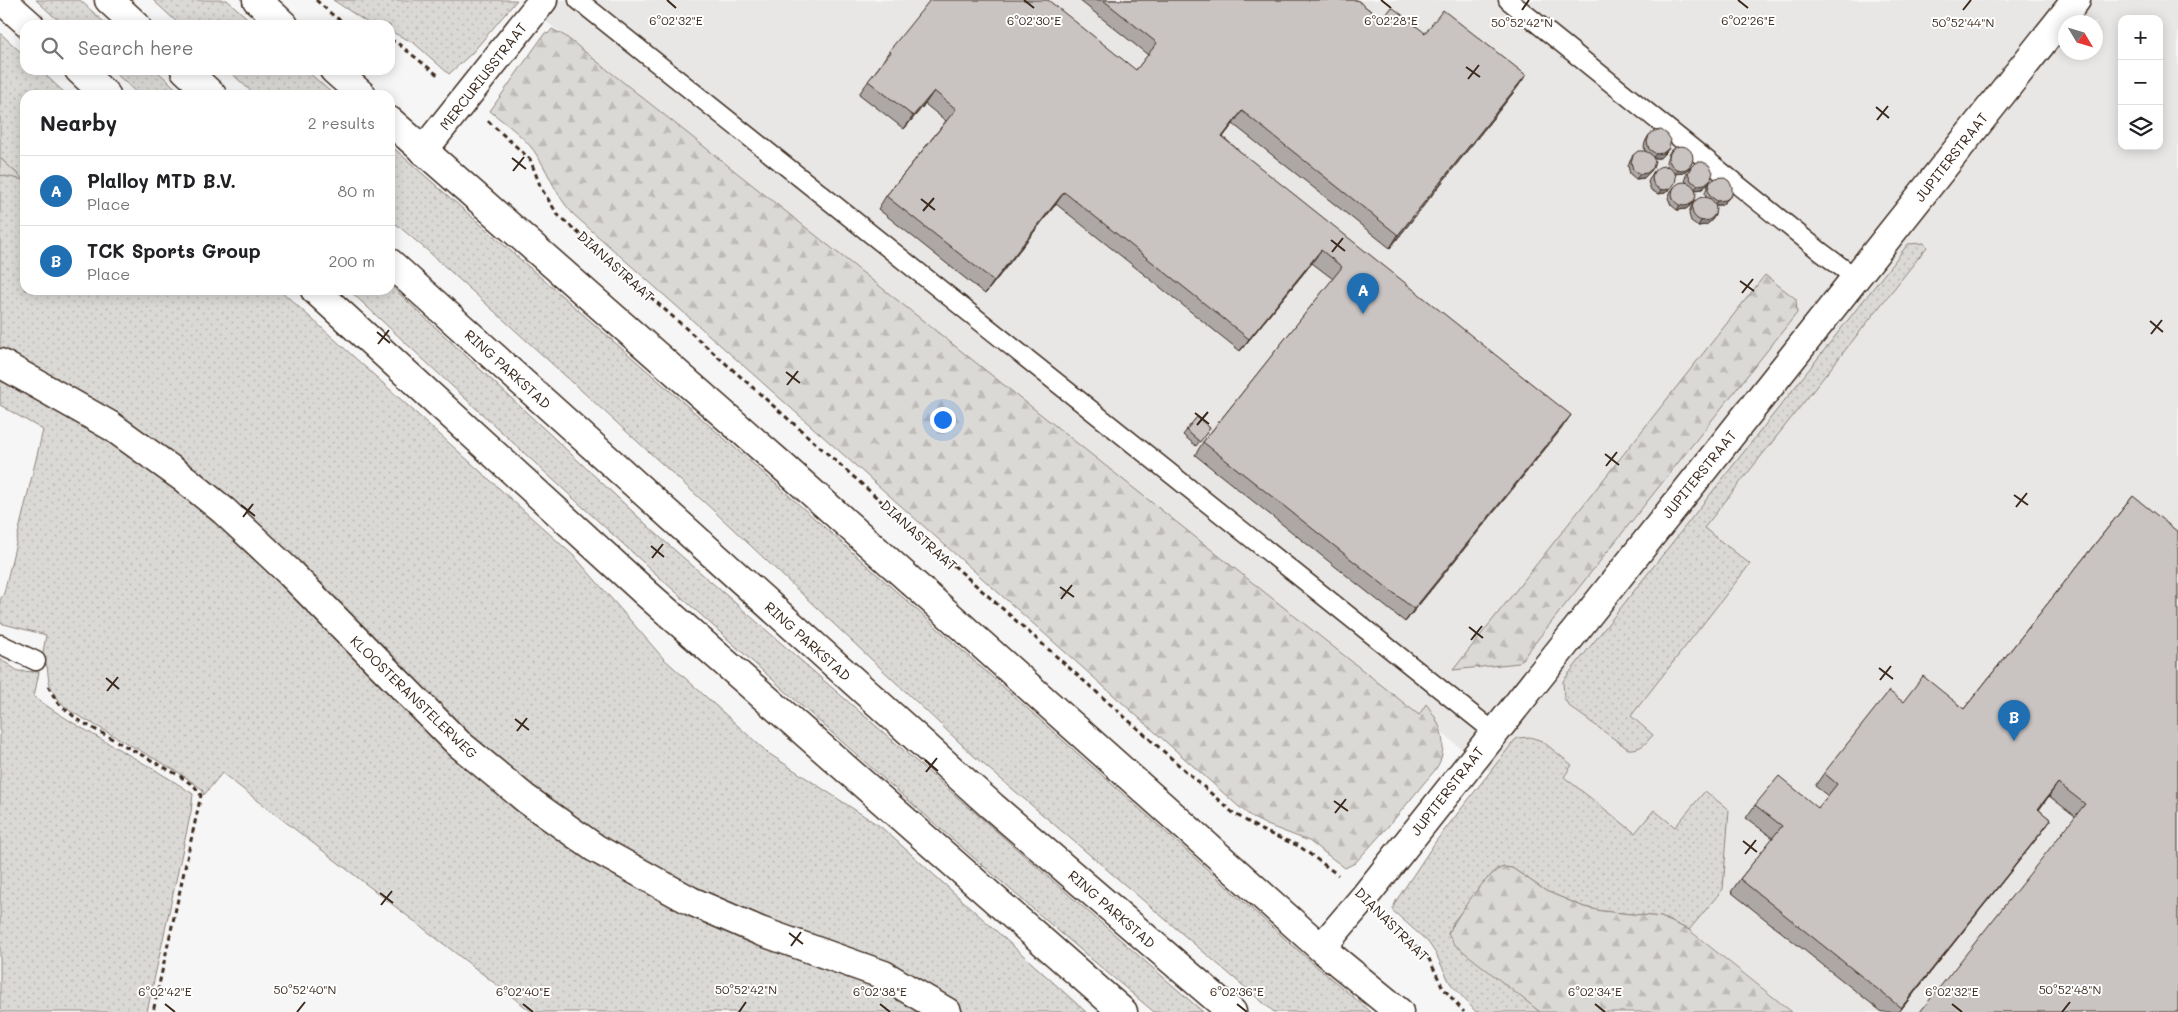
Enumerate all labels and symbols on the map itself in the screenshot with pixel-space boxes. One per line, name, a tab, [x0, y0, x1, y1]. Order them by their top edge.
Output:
text: 6°02'32"E	[649, 12, 703, 28]
text: 6°02'30"E	[1007, 12, 1061, 28]
text: 6°02'28"E	[1364, 12, 1418, 28]
text: 6°02'26"E	[1721, 12, 1775, 28]
text: 50°52'42"N	[1491, 14, 1553, 30]
text: 50°52'44"N	[1932, 14, 1994, 30]
north arrow	[2058, 15, 2103, 60]
street label: MERCURIUSSTRAAT	[435, 18, 531, 134]
street label: JUPITERSTRAAT	[1910, 108, 1992, 206]
street label: DIANASTRAAT	[573, 226, 659, 306]
pin: A	[1347, 273, 1379, 314]
street label: RING PARKSTAD	[461, 325, 555, 413]
your location	[930, 407, 956, 433]
street label: JUPITERSTRAAT	[1658, 426, 1741, 522]
street label: DIANASTRAAT	[876, 495, 962, 575]
street label: RING PARKSTAD	[761, 597, 855, 685]
street label: KLOOSTERANSTELERWEG	[346, 631, 482, 763]
pin: B	[1998, 700, 2030, 741]
street label: JUPITERSTRAAT	[1406, 742, 1488, 840]
street label: RING PARKSTAD	[1064, 866, 1160, 952]
street label: DIANASTRAAT	[1351, 883, 1433, 965]
text: 50°52'40"N	[274, 981, 336, 997]
text: 50°52'42"N	[715, 981, 777, 997]
text: 50°52'48"N	[2039, 981, 2101, 997]
text: 6°02'42"E	[138, 983, 192, 999]
text: 6°02'40"E	[496, 983, 550, 999]
text: 6°02'38"E	[853, 983, 907, 999]
text: 6°02'36"E	[1210, 983, 1264, 999]
text: 6°02'34"E	[1568, 983, 1622, 999]
text: 6°02'32"E	[1925, 983, 1979, 999]

